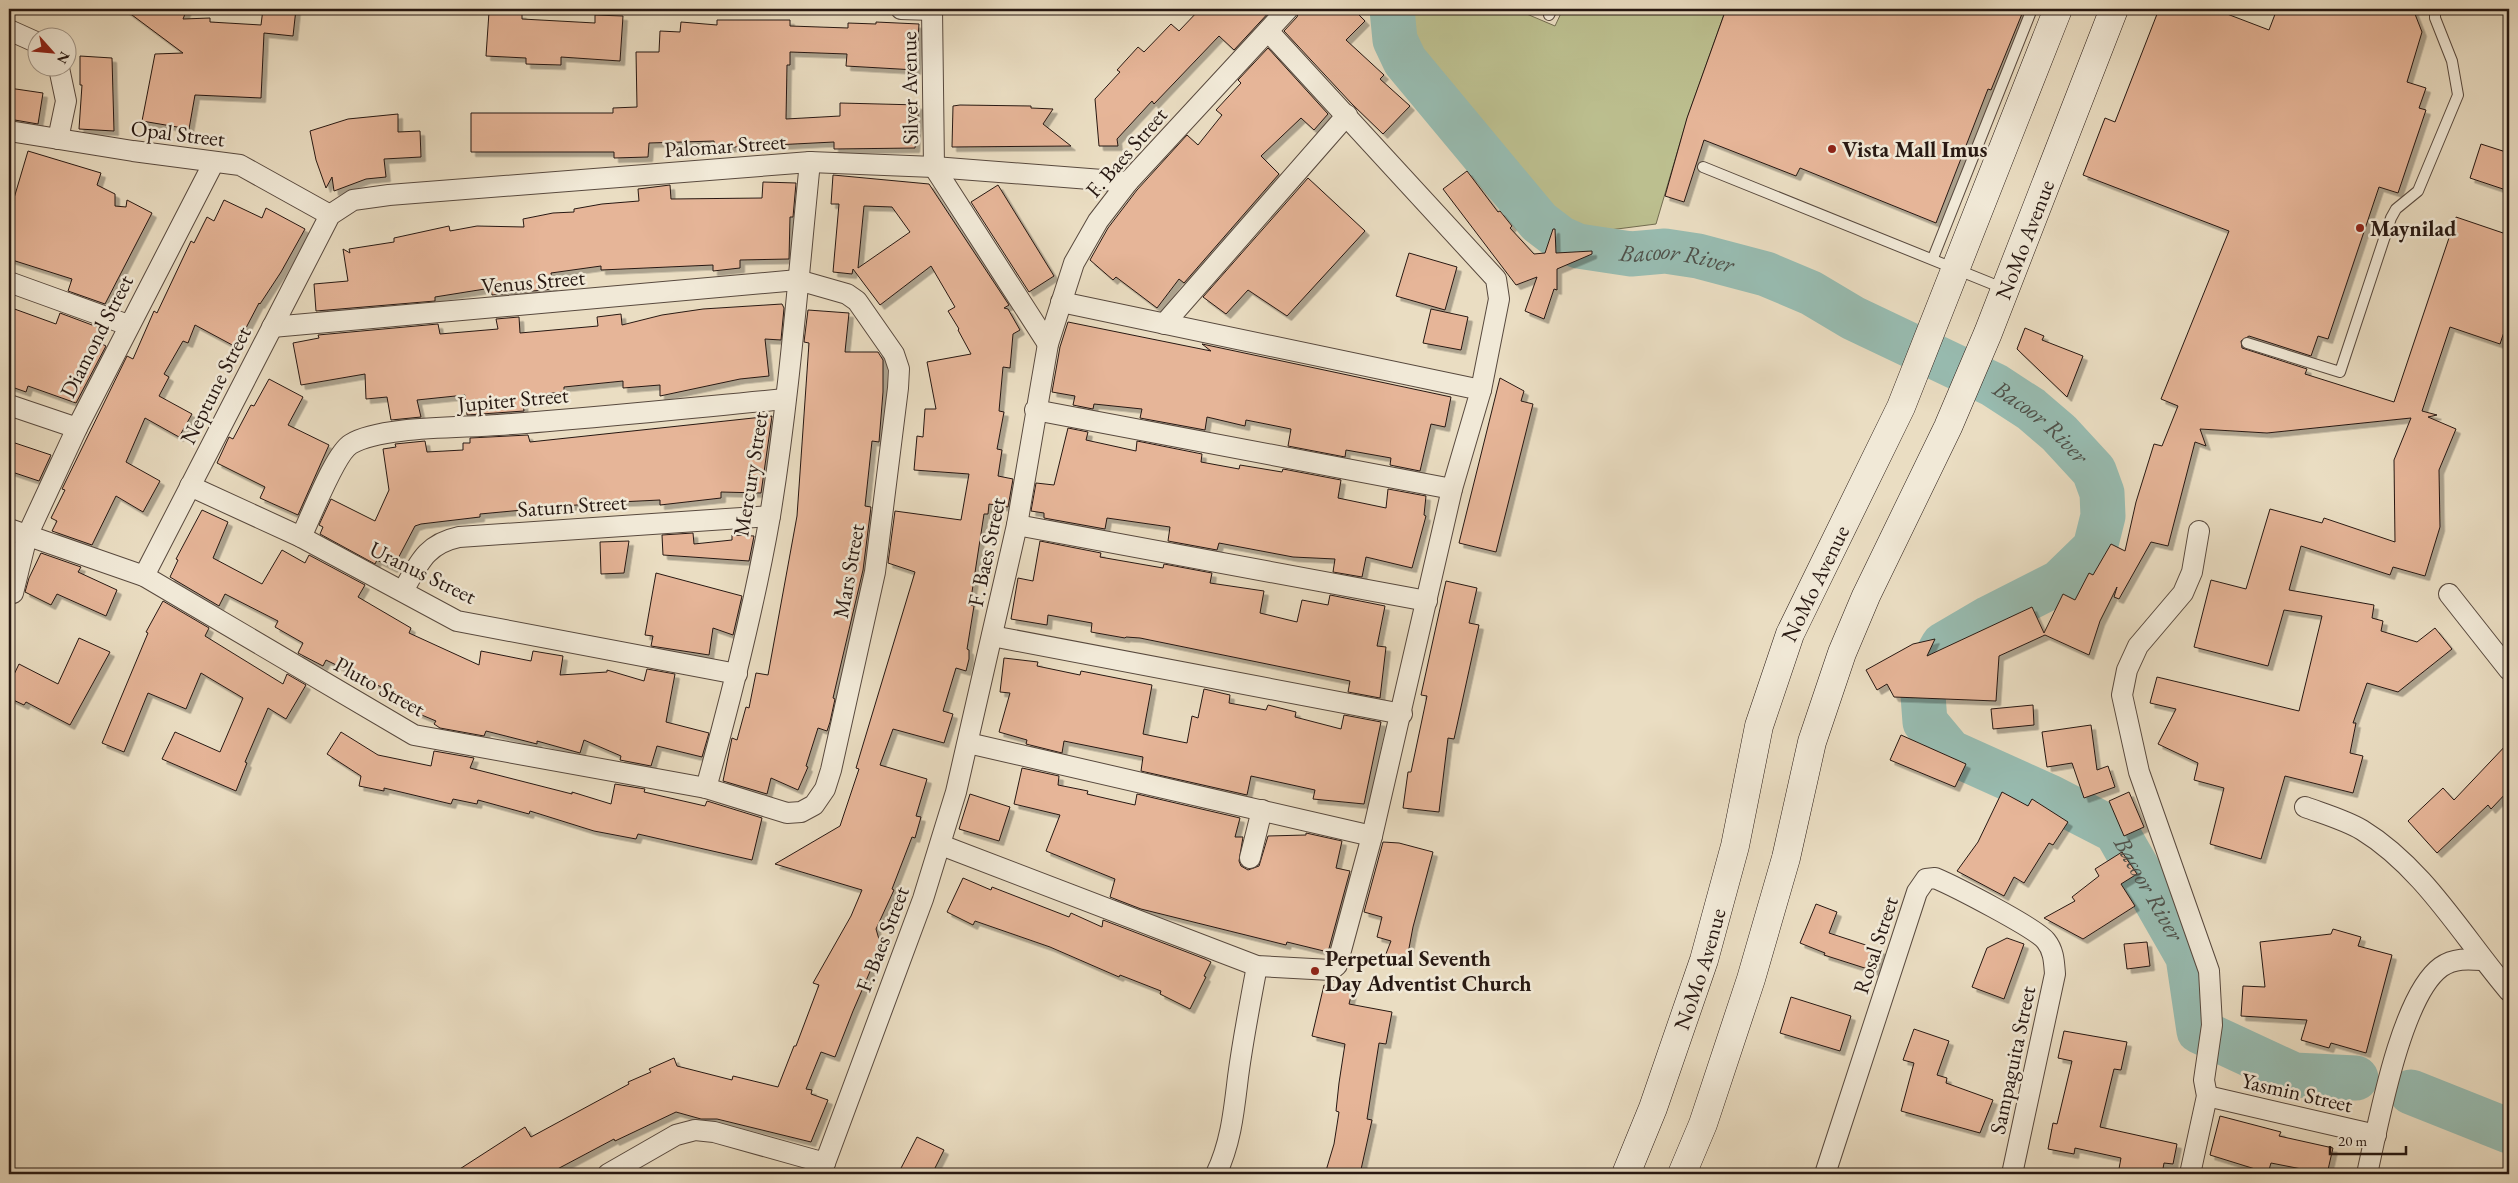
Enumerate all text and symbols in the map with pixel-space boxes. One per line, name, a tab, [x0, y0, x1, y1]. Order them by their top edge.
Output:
north arrow	[28, 28, 78, 78]
street label: Silver Avenue	[894, 31, 925, 145]
text: N	[53, 49, 74, 68]
street label: F. Baes Street	[1079, 101, 1174, 204]
street label: Opal Street	[129, 113, 227, 154]
street label: Palomar Street	[663, 127, 787, 164]
place label: Vista Mall Imus	[1842, 135, 1987, 164]
marker: Vista Mall Imus	[1826, 143, 1838, 155]
street label: NoMo Avenue	[1988, 175, 2061, 304]
place label: Maynilad	[2370, 214, 2456, 243]
marker: Maynilad	[2354, 222, 2366, 234]
water label: Bacoor River	[1617, 235, 1739, 280]
street label: Venus Street	[480, 263, 586, 300]
street label: Diamond Street	[53, 270, 140, 403]
street label: Neptune Street	[173, 321, 258, 449]
water label: Bacoor River	[1987, 372, 2097, 471]
street label: Jupiter Street	[454, 380, 570, 419]
street label: Mercury Street	[726, 410, 775, 538]
street label: Saturn Street	[517, 487, 628, 524]
street label: F. Baes Street	[961, 495, 1012, 609]
street label: NoMo Avenue	[1775, 520, 1856, 646]
street label: Mars Street	[826, 522, 871, 621]
street label: Uranus Street	[365, 534, 481, 611]
street label: Pluto Street	[329, 650, 430, 723]
water label: Bacoor River	[2107, 830, 2192, 948]
street label: F. Baes Street	[849, 882, 916, 996]
street label: Rosal Street	[1846, 893, 1905, 997]
street label: NoMo Avenue	[1667, 905, 1733, 1034]
place label: Perpetual Seventh Day Adventist Church	[1325, 944, 1532, 998]
marker: Perpetual Seventh Day Adventist Church	[1309, 965, 1321, 977]
street label: Sampaguita Street	[1983, 983, 2042, 1137]
street label: Yasmin Street	[2238, 1066, 2355, 1119]
scale bar	[2330, 1123, 2407, 1155]
text: 20 m	[2338, 1131, 2367, 1150]

